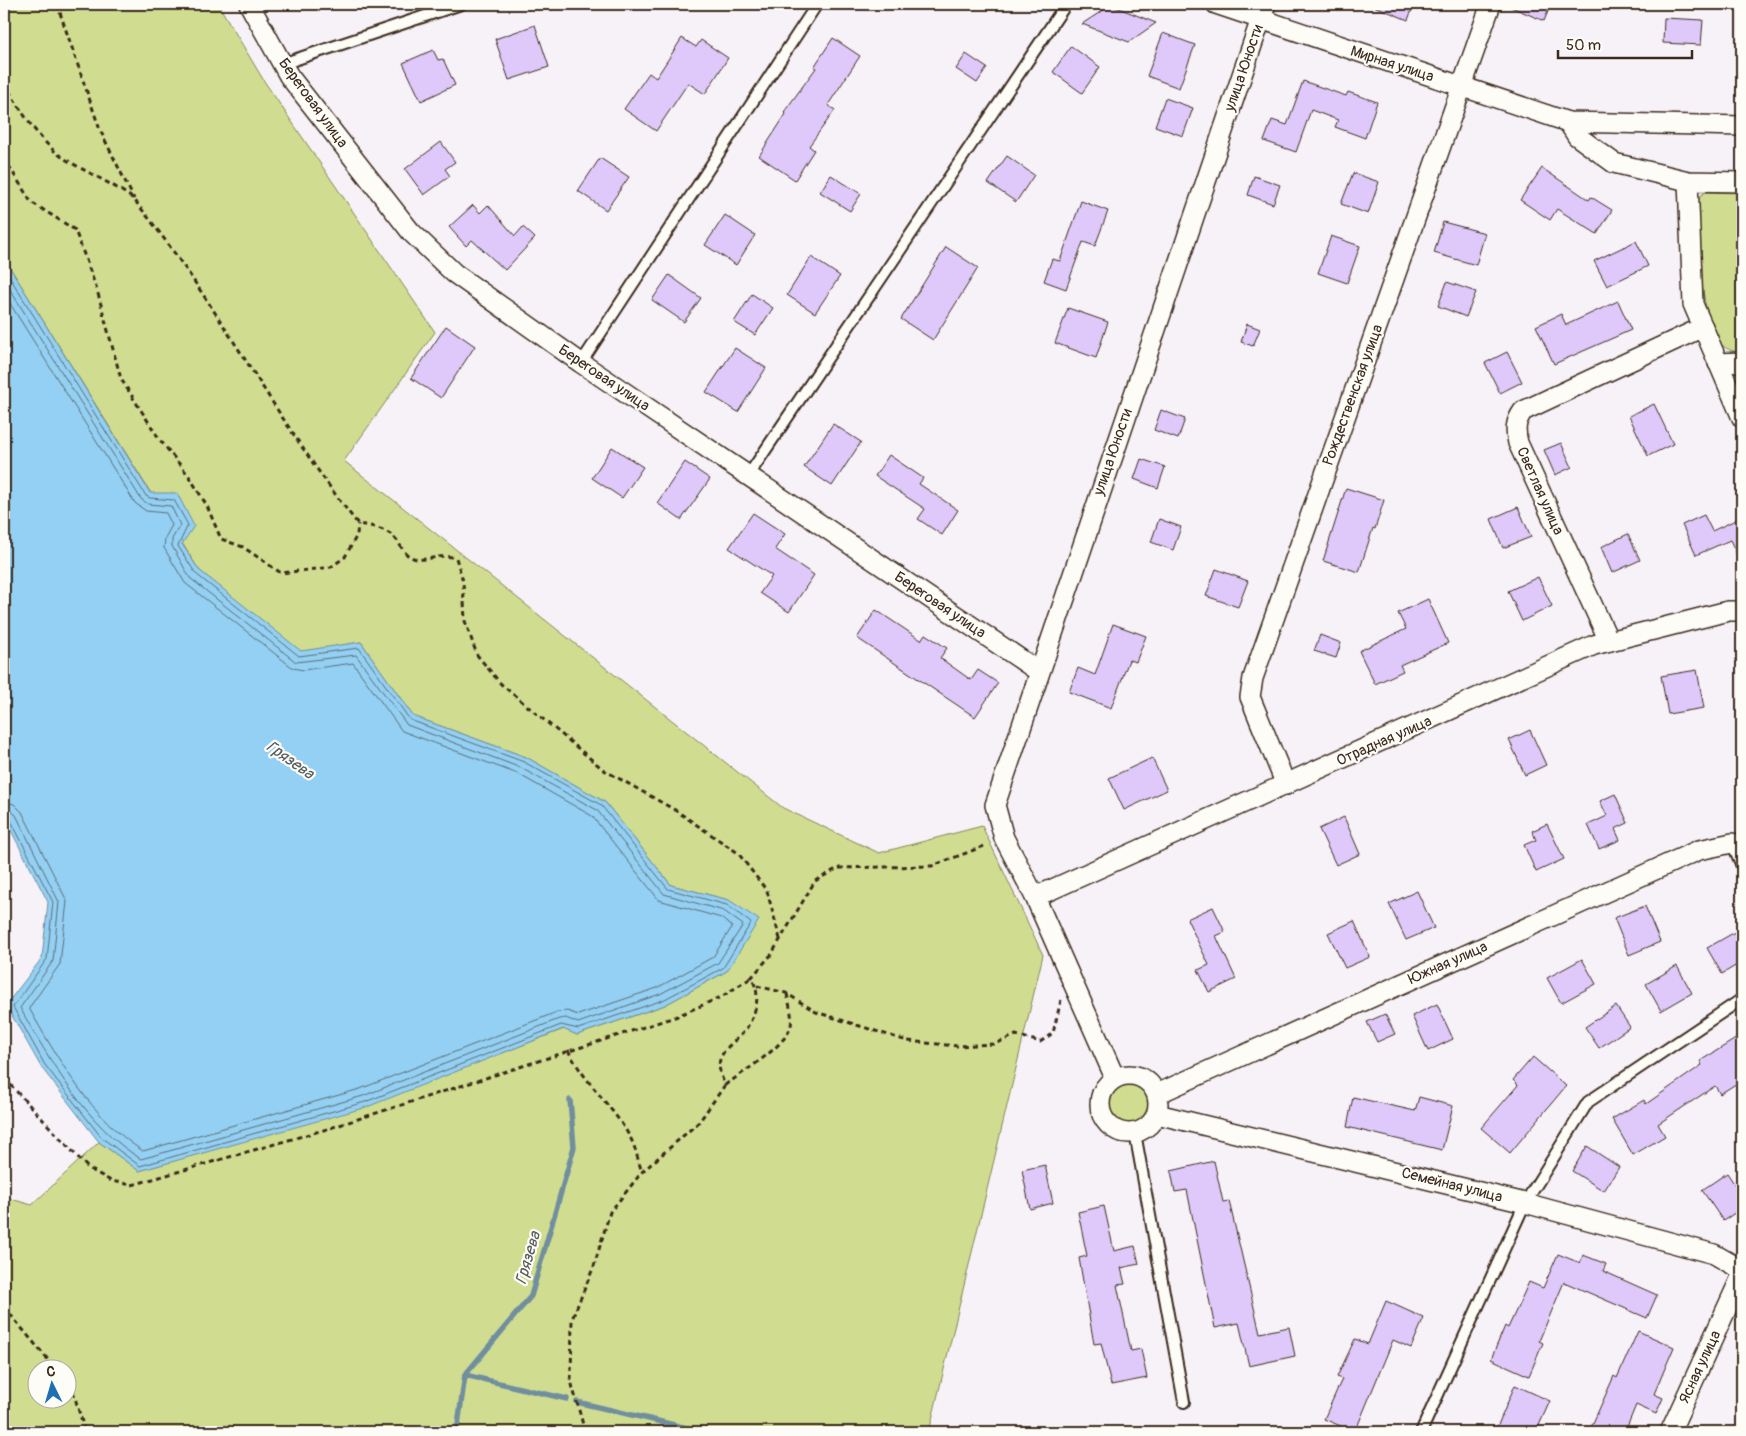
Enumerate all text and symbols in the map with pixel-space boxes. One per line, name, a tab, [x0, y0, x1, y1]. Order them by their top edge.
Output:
street label: улица Юности	[1220, 22, 1268, 115]
scale bar	[1558, 28, 1692, 60]
text: 50 m	[1566, 36, 1601, 55]
street label: Мирная улица	[1348, 42, 1436, 86]
street label: Береговая улица	[274, 55, 352, 151]
street label: Рождественская улица	[1319, 322, 1387, 468]
street label: Береговая улица	[555, 340, 653, 416]
street label: улица Юности	[1089, 406, 1137, 499]
street label: Светлая улица	[1512, 444, 1568, 538]
street label: Береговая улица	[891, 567, 989, 643]
street label: Отрадная улица	[1333, 712, 1435, 770]
water label: Грязева	[262, 736, 319, 784]
street label: Южная улица	[1405, 937, 1491, 989]
street label: Семейная улица	[1400, 1163, 1504, 1207]
water label: Грязева	[511, 1228, 545, 1287]
street label: Ясная улица	[1675, 1327, 1725, 1407]
north arrow	[28, 1358, 78, 1408]
text: С	[46, 1363, 56, 1380]

